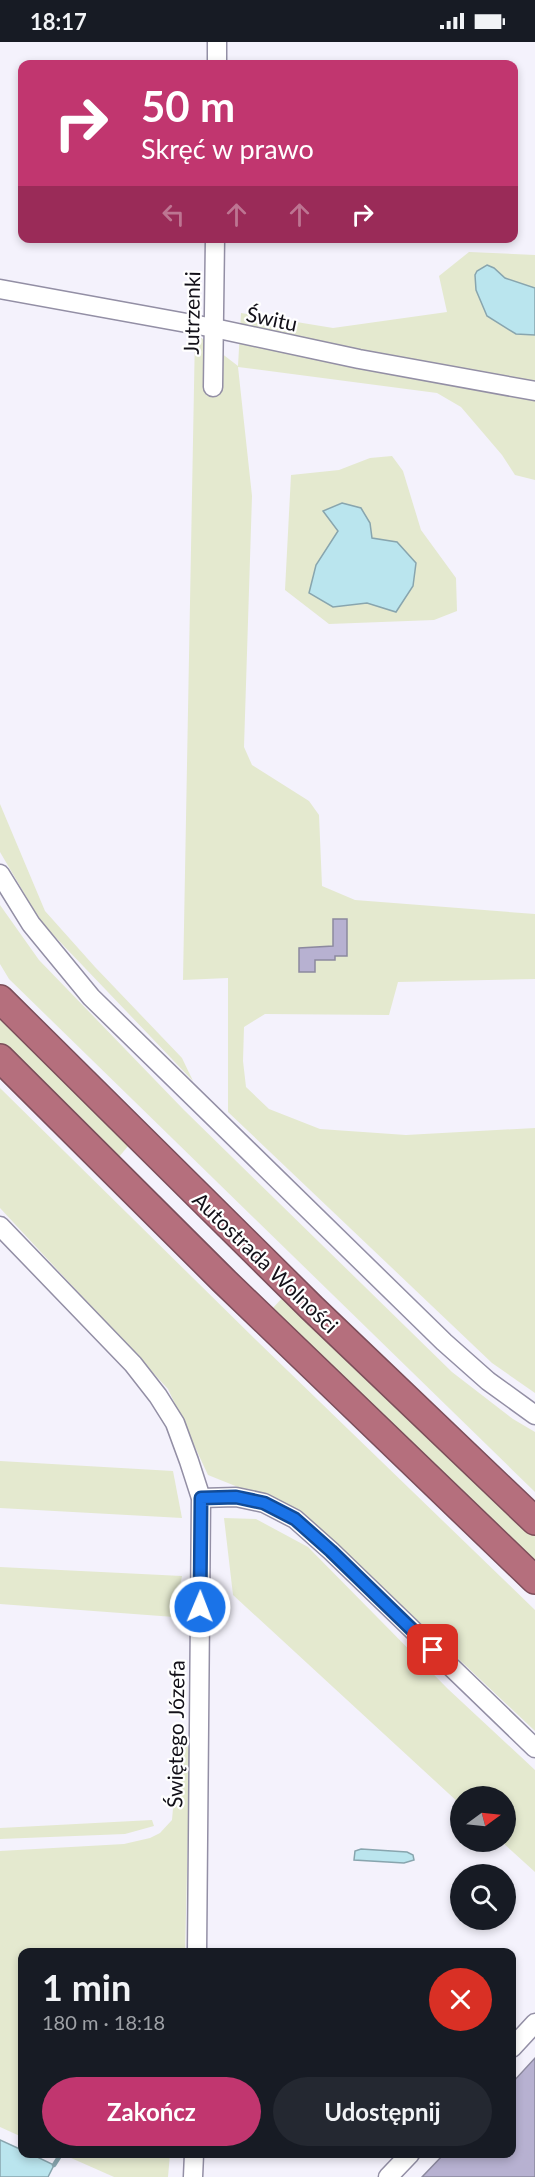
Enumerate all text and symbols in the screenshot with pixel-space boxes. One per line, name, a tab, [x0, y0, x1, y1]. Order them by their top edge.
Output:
text: 18:17	[30, 8, 87, 35]
text: 50 m	[141, 81, 235, 131]
icon: right	[42, 84, 120, 162]
text: Skręć w prawo	[141, 132, 314, 165]
icon: left	[157, 198, 190, 231]
icon: ahead	[220, 198, 253, 231]
icon: ahead	[283, 198, 316, 231]
icon: right	[346, 198, 379, 231]
street label: Jutrzenki	[178, 271, 204, 355]
street label: Świtu	[244, 300, 300, 336]
street label: Autostrada Wolności	[188, 1186, 344, 1338]
position arrow	[168, 1575, 232, 1639]
pin	[407, 1624, 458, 1675]
icon: arrive	[416, 1633, 449, 1666]
street label: Świętego Józefa	[161, 1660, 189, 1808]
north arrow	[450, 1786, 516, 1852]
map controls	[450, 1786, 516, 1930]
button: search	[450, 1864, 516, 1930]
text: 1 min	[42, 1965, 131, 2009]
button: close	[429, 1968, 492, 2031]
text: 180 m · 18:18	[42, 2010, 165, 2034]
button: Zakończ	[42, 2077, 261, 2146]
button: Udostępnij	[273, 2077, 492, 2146]

